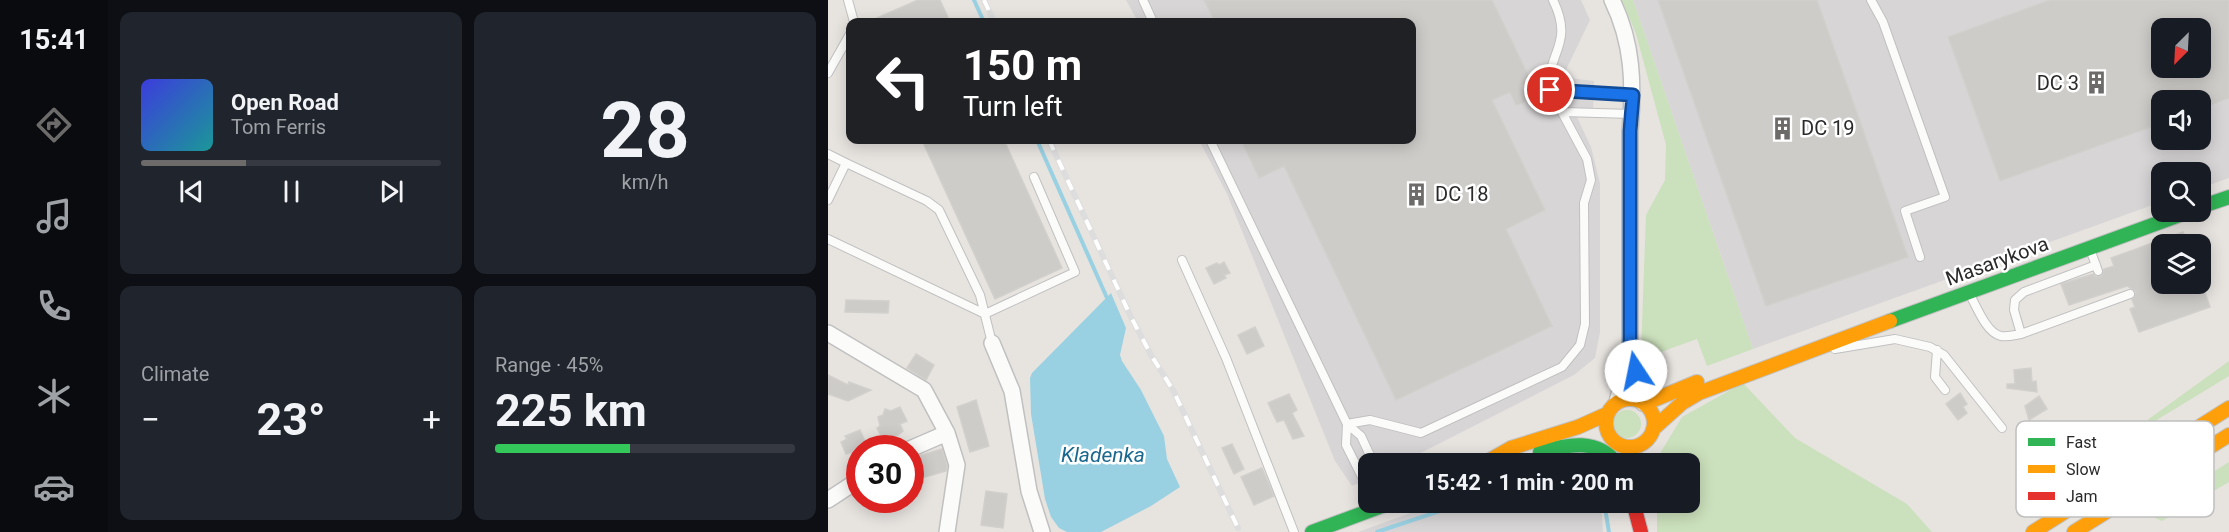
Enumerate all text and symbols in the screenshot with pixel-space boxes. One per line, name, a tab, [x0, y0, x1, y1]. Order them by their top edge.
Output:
north arrow	[2151, 18, 2211, 78]
map controls	[2151, 18, 2211, 294]
text: 15:41	[19, 24, 89, 56]
text: 150 m	[963, 41, 1082, 90]
icon: left	[864, 42, 942, 120]
pin	[1524, 64, 1575, 115]
building icon: DC 3	[2084, 70, 2110, 96]
place label: DC 3	[2037, 71, 2079, 95]
icon: arrive	[1533, 73, 1566, 106]
text: 28	[600, 85, 690, 176]
text: Open Road	[231, 90, 339, 115]
button: sound	[2151, 90, 2211, 150]
text: Turn left	[963, 91, 1063, 123]
icon: directions	[33, 104, 75, 146]
text: Tom Ferris	[231, 115, 326, 139]
building icon: DC 19	[1770, 115, 1796, 141]
place label: DC 19	[1801, 116, 1855, 140]
button: search	[2151, 162, 2211, 222]
text: km/h	[622, 170, 668, 194]
icon: previous	[175, 175, 208, 208]
icon: pause	[275, 175, 308, 208]
icon: next	[375, 175, 408, 208]
building icon: DC 18	[1404, 181, 1430, 207]
place label: DC 18	[1435, 182, 1489, 206]
icon: music	[33, 195, 75, 237]
street label: Masarykova	[1942, 231, 2052, 291]
button: layers	[2151, 234, 2211, 294]
icon: phone	[33, 285, 75, 327]
position arrow	[1604, 339, 1668, 403]
text: Range · 45%	[495, 353, 603, 377]
text: Climate	[141, 362, 209, 386]
icon: climate	[33, 375, 75, 417]
text: 225 km	[495, 384, 647, 437]
text: 23°	[256, 393, 326, 446]
text: −	[141, 400, 160, 439]
text: +	[422, 400, 441, 439]
legend	[2016, 421, 2214, 517]
text: Fast	[2066, 433, 2097, 452]
speed limit sign: 30	[846, 435, 924, 513]
water label: Kladenka	[1061, 443, 1145, 467]
text: Slow	[2066, 460, 2101, 479]
icon: car	[33, 466, 75, 508]
text: 15:42 · 1 min · 200 m	[1424, 470, 1634, 495]
text: Jam	[2066, 487, 2098, 506]

